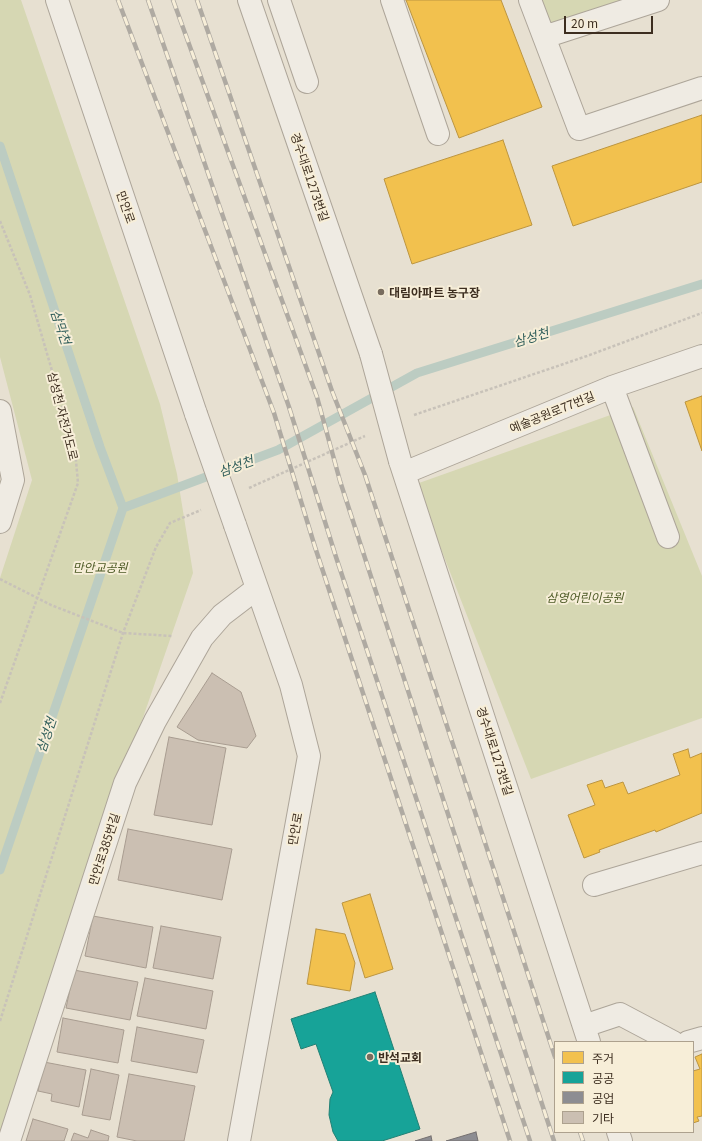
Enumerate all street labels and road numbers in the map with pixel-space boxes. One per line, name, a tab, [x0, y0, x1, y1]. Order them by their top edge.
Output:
street label: 경수대로1273번길	[288, 131, 332, 223]
street label: 만안로	[114, 189, 138, 225]
street label: 삼성천 자전거도로	[45, 370, 81, 462]
street label: 예술공원로77번길	[507, 388, 597, 436]
street label: 경수대로1273번길	[474, 705, 516, 797]
street label: 만안로385번길	[86, 811, 122, 887]
street label: 만안로	[285, 811, 305, 847]

